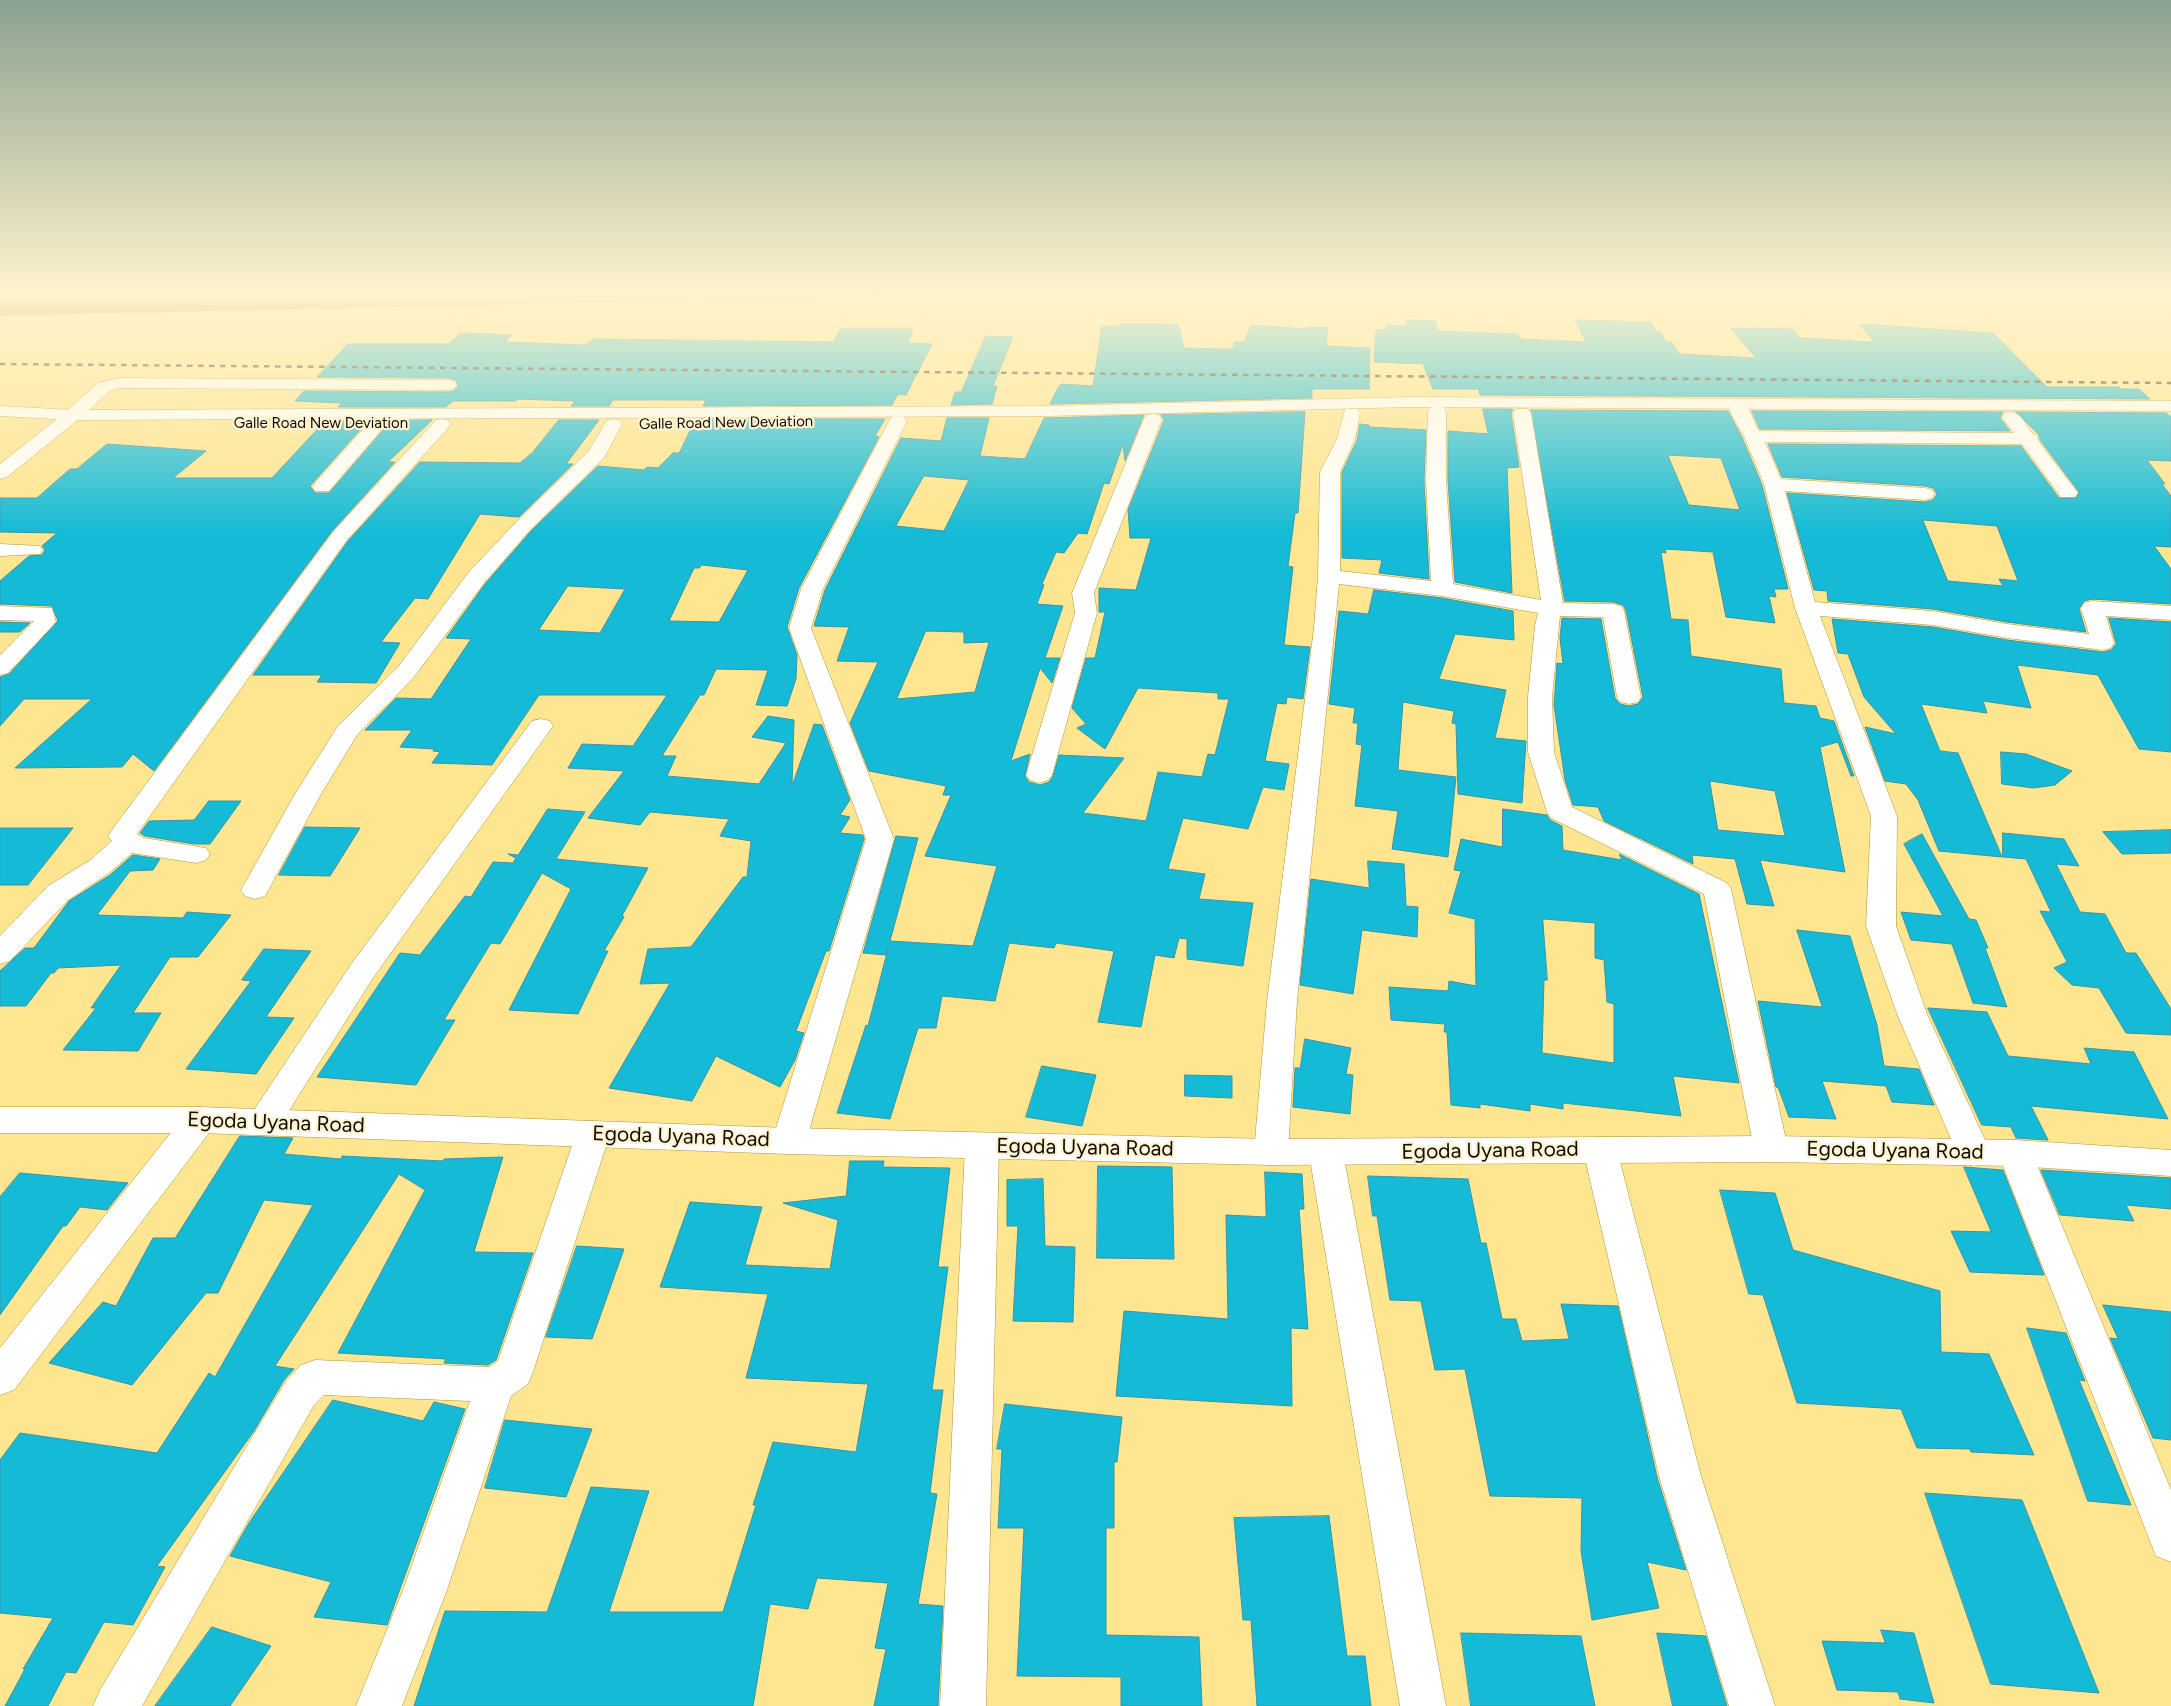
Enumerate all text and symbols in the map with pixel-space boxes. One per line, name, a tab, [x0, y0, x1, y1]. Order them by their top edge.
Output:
street label: Galle Road New Deviation	[639, 412, 813, 434]
street label: Galle Road New Deviation	[234, 415, 408, 433]
street label: Egoda Uyana Road	[187, 1107, 365, 1139]
street label: Egoda Uyana Road	[592, 1121, 770, 1153]
street label: Egoda Uyana Road	[996, 1134, 1174, 1162]
street label: Egoda Uyana Road	[1401, 1137, 1579, 1165]
street label: Egoda Uyana Road	[1806, 1137, 1984, 1165]

